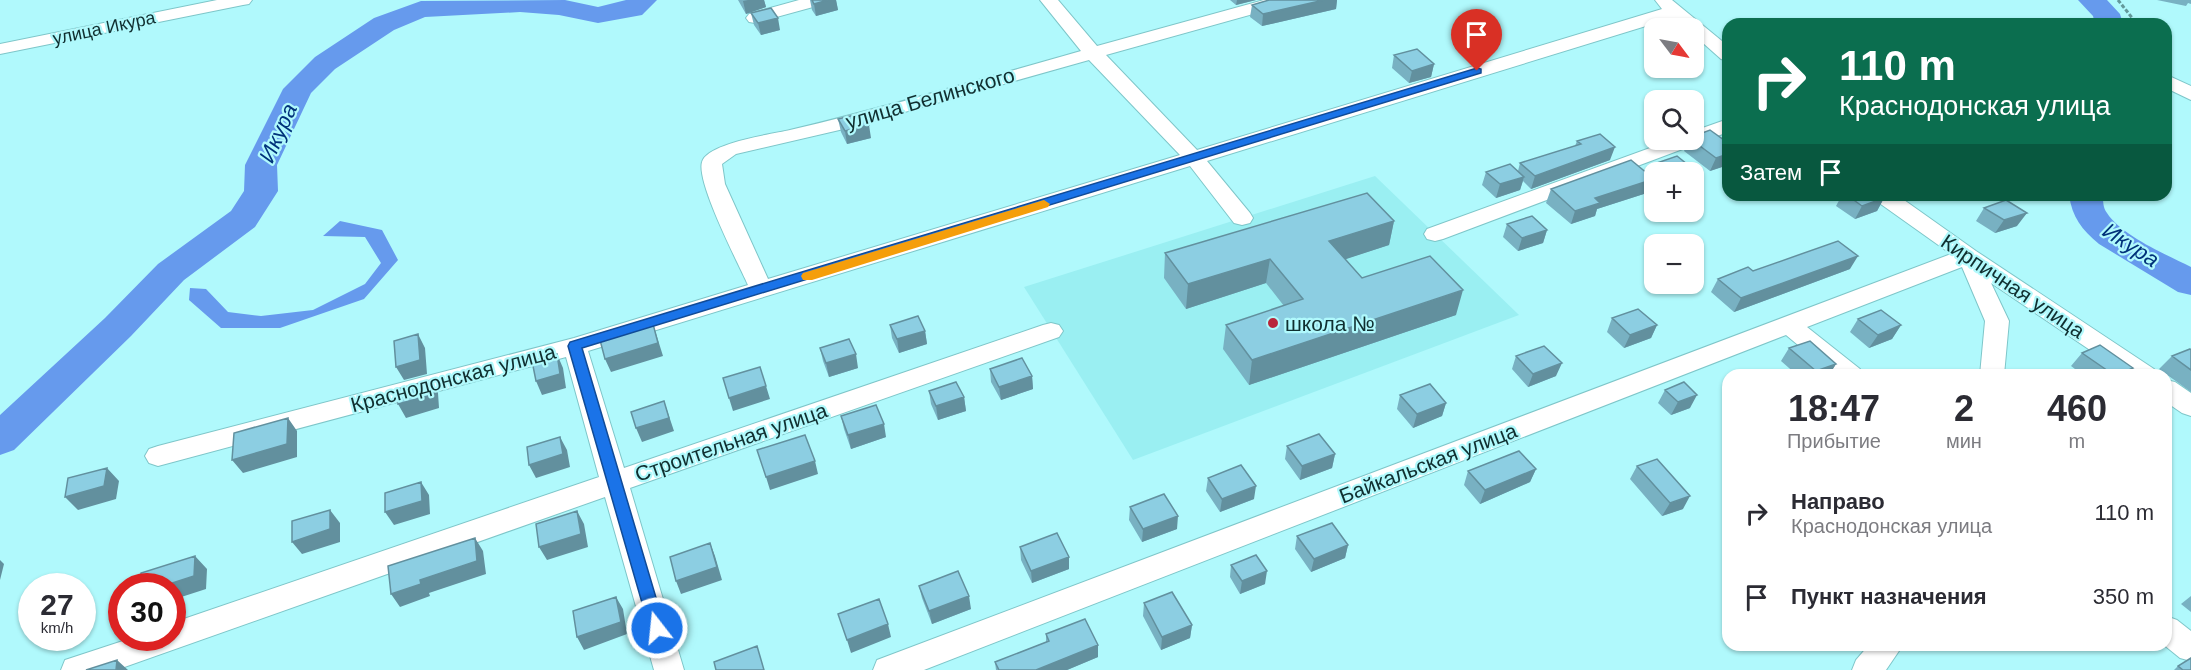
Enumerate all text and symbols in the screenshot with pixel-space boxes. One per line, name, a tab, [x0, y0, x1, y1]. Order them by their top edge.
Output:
street label: улица Икура	[51, 7, 158, 49]
pin	[1451, 9, 1502, 71]
icon: arrive	[1460, 18, 1493, 51]
north arrow	[1644, 18, 1704, 78]
map controls	[1644, 18, 1704, 294]
icon: right	[1740, 42, 1818, 120]
text: 110 m	[1839, 42, 1956, 89]
street label: улица Белинского	[843, 63, 1017, 133]
button: search	[1644, 90, 1704, 150]
text: Краснодонская улица	[1839, 91, 2111, 121]
water label: Икура	[254, 100, 302, 166]
icon: arrive	[1814, 156, 1847, 189]
text: Затем	[1740, 160, 1802, 185]
button: +	[1644, 162, 1704, 222]
water label: Икура	[2098, 218, 2164, 272]
street label: Кирпичная улица	[1937, 230, 2089, 343]
button: −	[1644, 234, 1704, 294]
place label: школа №	[1285, 312, 1375, 335]
marker: школа №	[1266, 316, 1280, 330]
street label: Краснодонская улица	[348, 339, 558, 416]
text: 18:47	[1788, 388, 1880, 429]
text: 2	[1954, 388, 1974, 429]
text: 460	[2047, 388, 2107, 429]
street label: Строительная улица	[632, 398, 830, 486]
street label: Байкальская улица	[1336, 418, 1520, 508]
text: Прибытие	[1787, 430, 1881, 452]
text: мин	[1946, 430, 1982, 452]
text: m	[2069, 430, 2085, 452]
text: Направо	[1791, 489, 1885, 514]
icon: right	[1740, 497, 1773, 530]
text: 110 m	[2094, 500, 2154, 525]
text: Краснодонская улица	[1791, 515, 1992, 537]
speed limit sign: 30	[108, 573, 186, 651]
icon: arrive	[1740, 581, 1773, 614]
text: Пункт назначения	[1791, 584, 1987, 609]
text: 350 m	[2093, 584, 2154, 609]
text: 27	[40, 588, 74, 621]
position arrow	[625, 596, 689, 660]
text: km/h	[41, 619, 73, 636]

